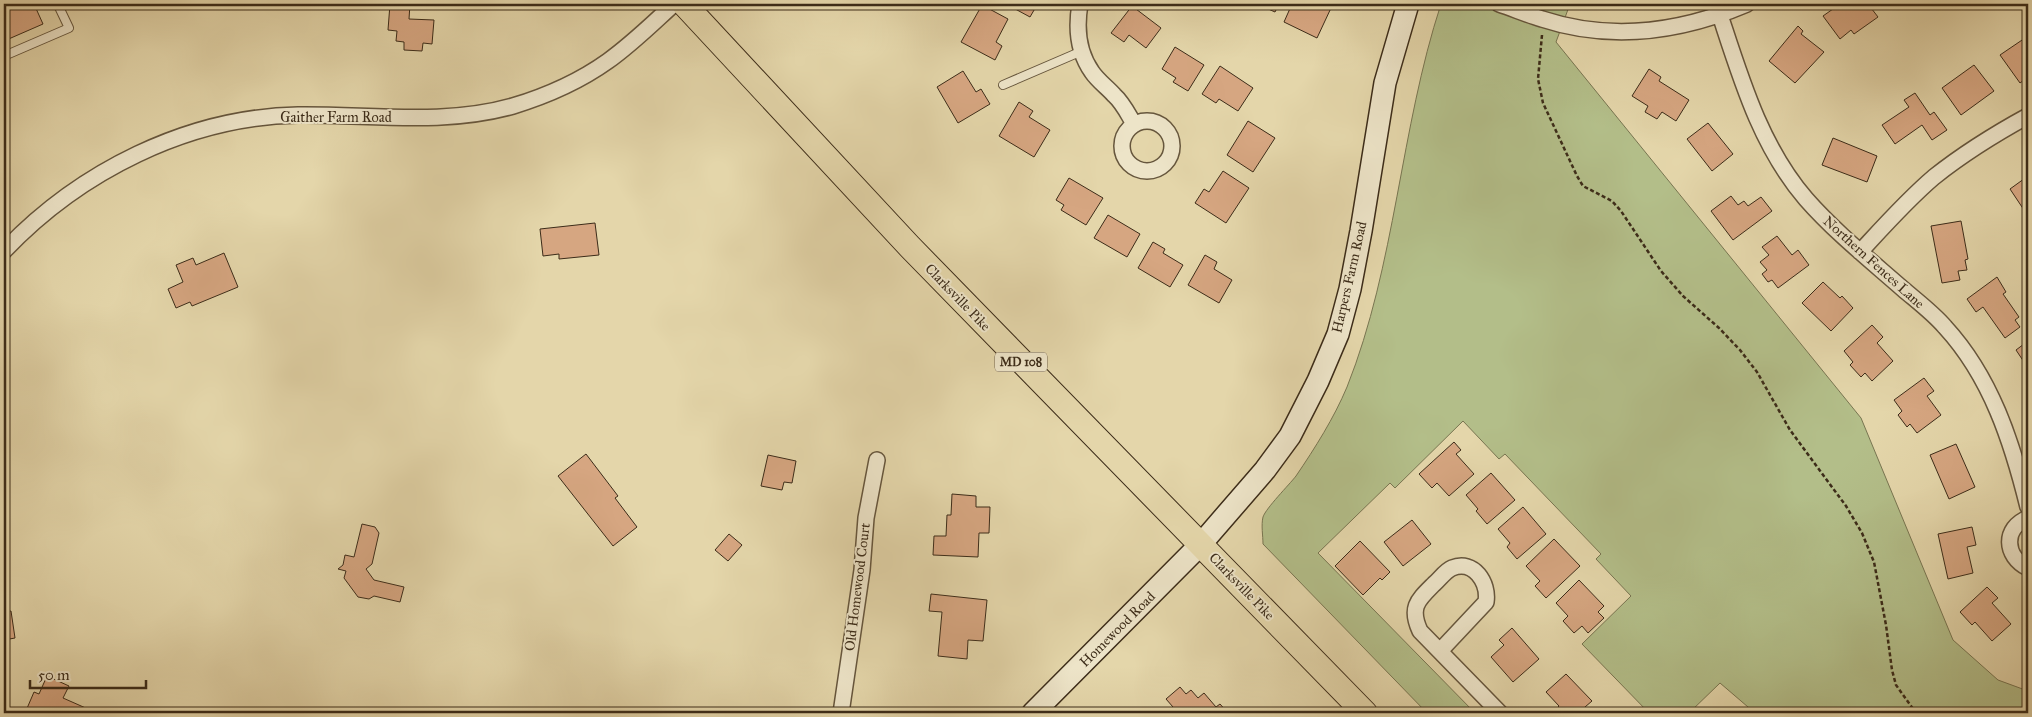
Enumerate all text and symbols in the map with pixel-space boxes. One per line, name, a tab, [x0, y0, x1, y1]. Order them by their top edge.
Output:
street label: Gaither Farm Road	[280, 109, 392, 126]
street label: Northern Fences Lane	[1820, 213, 1928, 312]
street label: Harpers Farm Road	[1328, 220, 1371, 335]
street label: Clarksville Pike	[921, 260, 994, 335]
road number: MD 108	[995, 352, 1047, 372]
street label: Old Homewood Court	[841, 522, 874, 652]
street label: Clarksville Pike	[1205, 549, 1278, 624]
street label: Homewood Road	[1076, 588, 1159, 671]
scale bar	[30, 657, 146, 689]
text: 50 m	[38, 666, 70, 684]

